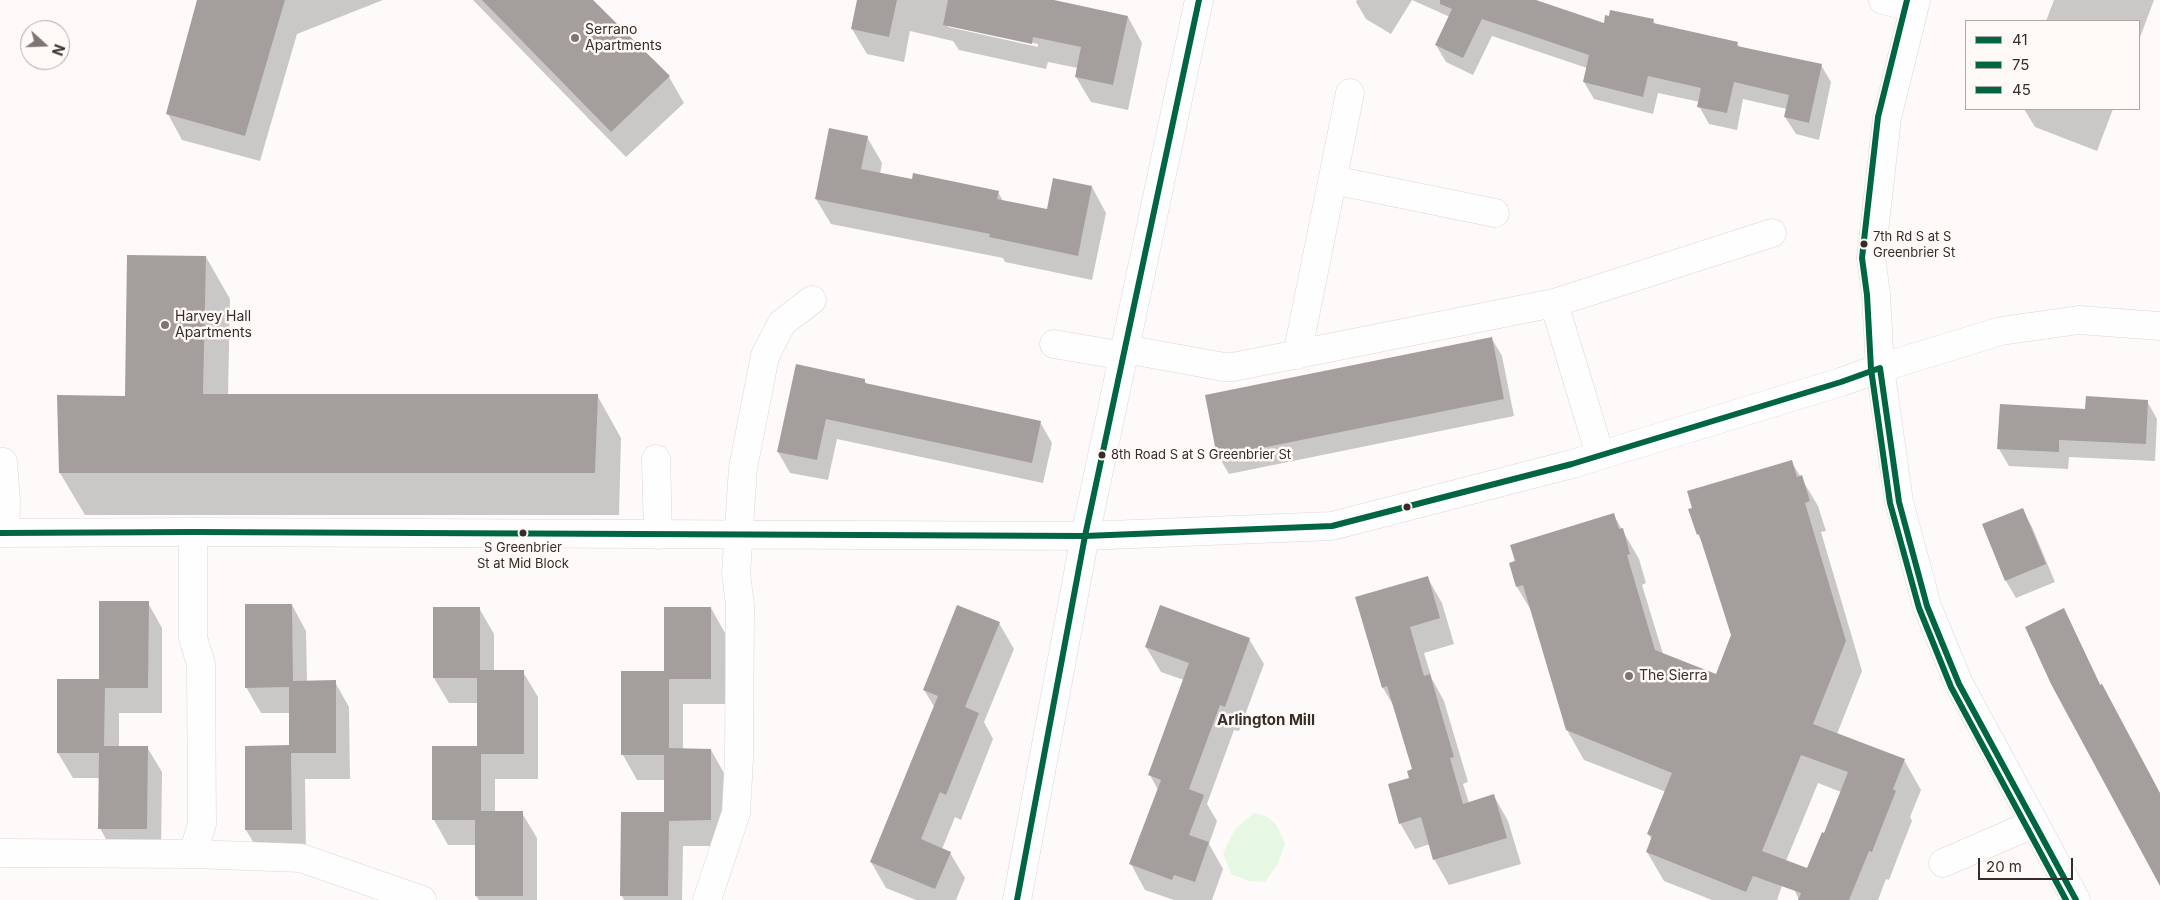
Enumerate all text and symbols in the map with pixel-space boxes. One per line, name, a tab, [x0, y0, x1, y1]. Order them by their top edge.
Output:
north arrow	[20, 20, 70, 70]
legend	[1965, 20, 2140, 110]
place label: Serrano Apartments	[585, 22, 662, 54]
text: 41	[2012, 30, 2028, 49]
marker: Serrano Apartments	[569, 32, 581, 44]
text: N	[49, 42, 68, 58]
text: 75	[2012, 55, 2029, 74]
text: 45	[2012, 80, 2031, 99]
place label: 7th Rd S at S Greenbrier St	[1873, 229, 1955, 260]
marker: 7th Rd S at S Greenbrier St	[1859, 239, 1869, 249]
place label: Harvey Hall Apartments	[175, 309, 252, 342]
marker: Harvey Hall Apartments	[159, 319, 171, 331]
place label: 8th Road S at S Greenbrier St	[1111, 447, 1291, 463]
marker: 8th Road S at S Greenbrier St	[1097, 450, 1107, 460]
unlabelled marker	[1402, 502, 1412, 512]
marker: S Greenbrier St at Mid Block	[518, 528, 528, 538]
place label: S Greenbrier St at Mid Block	[477, 540, 569, 571]
place label: The Sierra	[1639, 668, 1708, 684]
marker: The Sierra	[1623, 670, 1635, 682]
district label: Arlington Mill	[1217, 711, 1315, 729]
scale bar	[1980, 848, 2075, 880]
text: 20 m	[1986, 857, 2022, 876]

